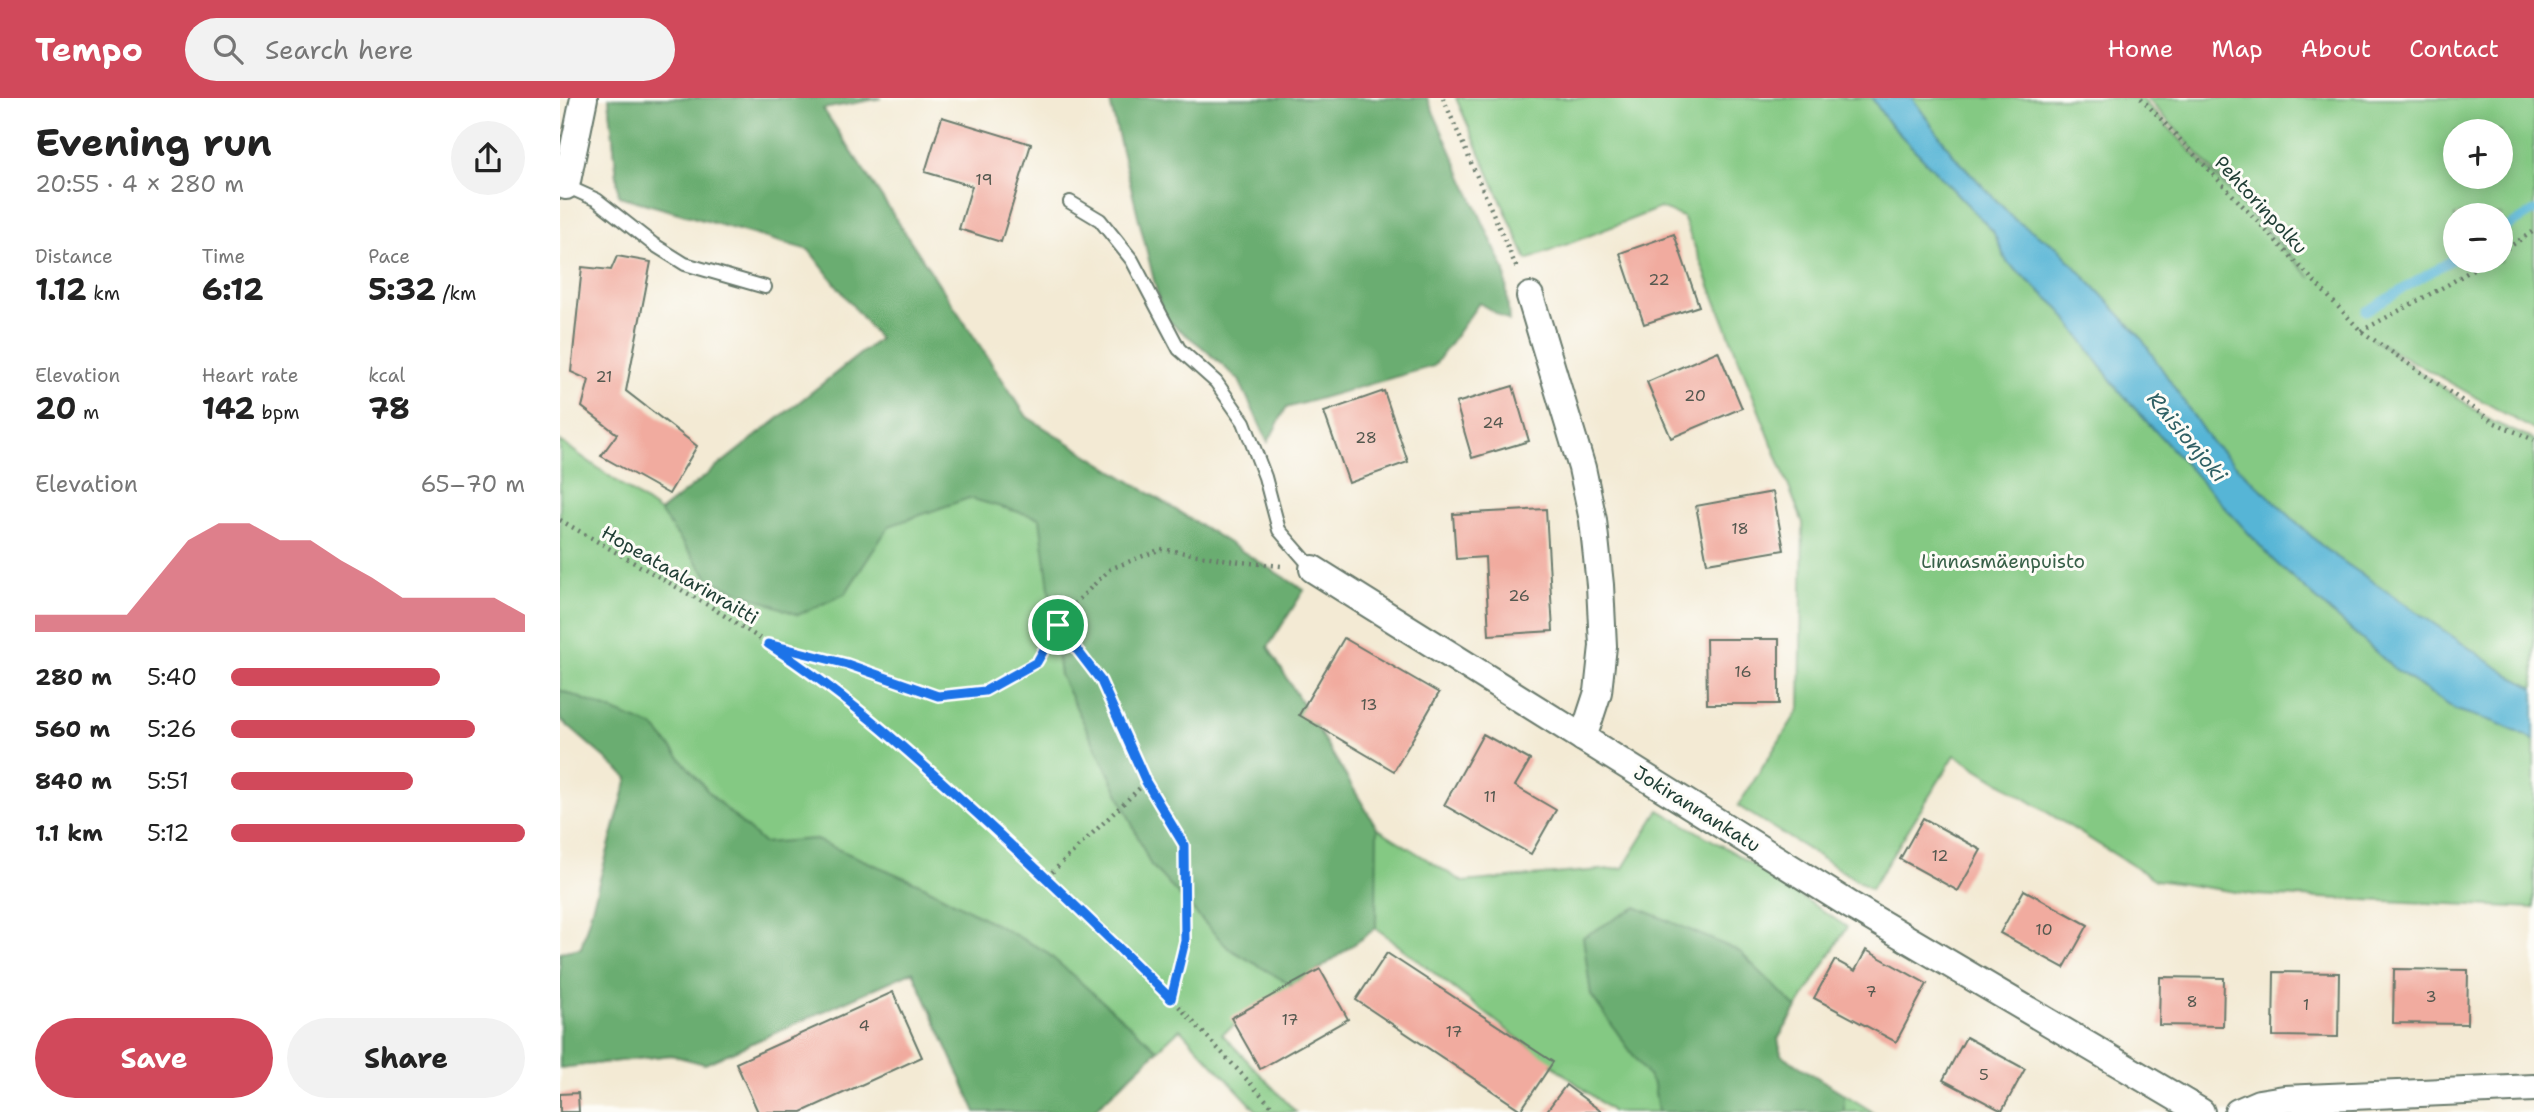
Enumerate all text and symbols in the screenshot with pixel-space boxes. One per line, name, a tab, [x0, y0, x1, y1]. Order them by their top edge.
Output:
search box	[185, 18, 675, 81]
text: Tempo	[35, 27, 143, 72]
icon: search	[209, 30, 247, 68]
text: Search here	[265, 32, 414, 67]
text: Home	[2107, 33, 2173, 65]
text: Map	[2211, 33, 2263, 65]
text: About	[2301, 33, 2371, 65]
text: Contact	[2409, 33, 2499, 65]
text: Evening run	[35, 117, 272, 168]
map controls	[2443, 119, 2513, 273]
button: +	[2443, 119, 2513, 189]
button: share	[451, 121, 525, 195]
street label: Pehtorinpolku	[2209, 151, 2313, 259]
text: 20:55 · 4 × 280 m	[35, 169, 244, 199]
house number: 19	[975, 169, 993, 190]
button: −	[2443, 203, 2513, 273]
text: Distance	[35, 244, 113, 269]
text: Time	[202, 244, 245, 269]
text: Pace	[368, 244, 410, 269]
text: 1.12	[35, 269, 87, 310]
text: 6:12	[202, 269, 264, 310]
text: 5:32	[368, 269, 436, 310]
house number: 22	[1648, 269, 1670, 290]
text: km	[87, 281, 120, 306]
text: /km	[436, 281, 476, 306]
text: Elevation	[35, 363, 120, 388]
text: Heart rate	[202, 363, 298, 388]
text: kcal	[368, 363, 405, 388]
house number: 21	[595, 366, 613, 387]
house number: 20	[1684, 385, 1706, 406]
water label: Raisionjoki	[2141, 386, 2234, 489]
text: 20	[35, 388, 76, 429]
text: 142	[202, 388, 255, 429]
text: 78	[368, 388, 410, 429]
text: m	[76, 400, 99, 425]
text: bpm	[255, 400, 300, 425]
house number: 24	[1482, 412, 1504, 433]
house number: 28	[1355, 427, 1377, 448]
text: Elevation	[35, 469, 138, 499]
text: 65–70 m	[420, 469, 525, 499]
house number: 18	[1731, 518, 1749, 539]
street label: Hopeataalarinraitti	[597, 520, 763, 630]
park label: Linnasmäenpuisto	[1921, 549, 2085, 574]
house number: 26	[1508, 585, 1530, 606]
pin	[1028, 595, 1088, 655]
icon: arrive	[1039, 606, 1077, 644]
house number: 16	[1734, 661, 1752, 682]
text: 280 m	[35, 662, 112, 692]
text: 5:40	[147, 662, 197, 692]
house number: 13	[1360, 694, 1378, 715]
text: 560 m	[35, 714, 110, 744]
text: 5:26	[147, 714, 197, 744]
street label: Jokirannankatu	[1629, 760, 1765, 858]
text: 840 m	[35, 766, 112, 796]
text: 5:51	[147, 766, 189, 796]
house number: 11	[1484, 786, 1496, 807]
text: 1.1 km	[35, 818, 103, 848]
text: 5:12	[147, 818, 189, 848]
house number: 12	[1931, 845, 1949, 866]
house number: 10	[2035, 919, 2053, 940]
house number: 7	[1865, 981, 1877, 1002]
house number: 3	[2425, 986, 2437, 1007]
house number: 8	[2186, 991, 2198, 1012]
house number: 1	[2303, 994, 2309, 1015]
house number: 17	[1281, 1009, 1299, 1030]
house number: 4	[858, 1015, 870, 1036]
button: Save	[35, 1018, 273, 1098]
button: Share	[287, 1018, 525, 1098]
house number: 17	[1445, 1021, 1463, 1042]
house number: 5	[1979, 1064, 1989, 1085]

